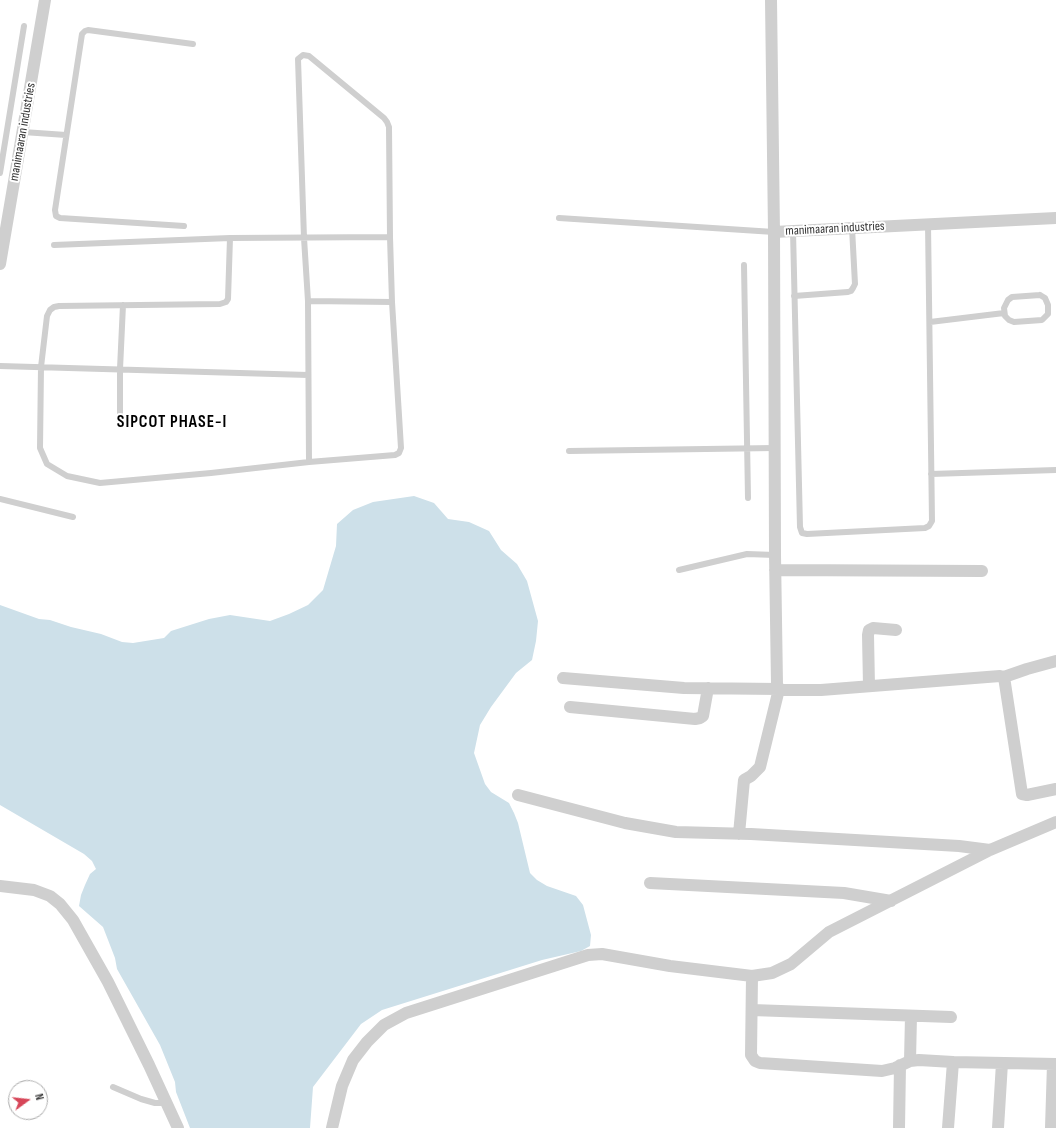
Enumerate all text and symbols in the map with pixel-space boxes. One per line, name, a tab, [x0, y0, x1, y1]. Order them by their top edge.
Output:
street label: manimaaran industries	[7, 82, 39, 182]
street label: manimaaran industries	[785, 219, 885, 239]
district label: SIPCOT PHASE-I	[117, 413, 227, 433]
north arrow	[8, 1080, 48, 1120]
text: N	[32, 1093, 46, 1102]

